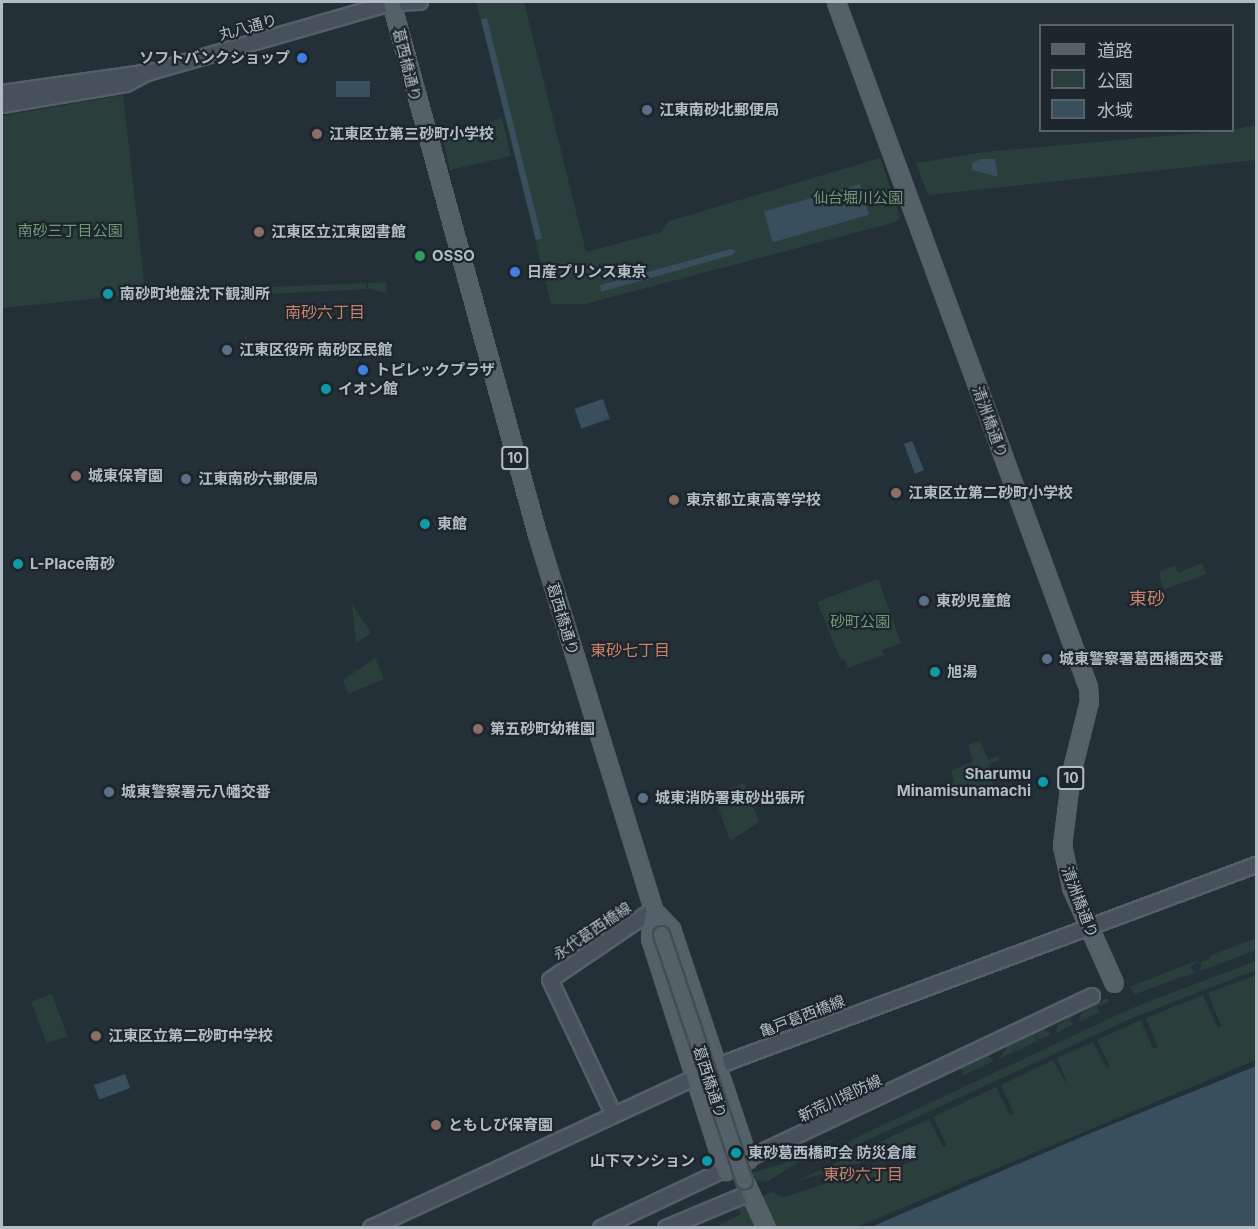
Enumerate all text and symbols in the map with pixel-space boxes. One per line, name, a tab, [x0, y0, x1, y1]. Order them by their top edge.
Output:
street label: 丸八通り	[217, 11, 279, 43]
legend	[1039, 24, 1234, 132]
street label: 葛西橋通り	[389, 26, 425, 104]
text: 道路	[1097, 40, 1133, 61]
place label: ソフトバンクショップ	[140, 49, 290, 67]
marker: ソフトバンクショップ	[295, 51, 309, 65]
text: 公園	[1097, 70, 1133, 91]
text: 水域	[1097, 100, 1133, 121]
place label: 江東南砂北郵便局	[659, 101, 779, 119]
marker: 江東南砂北郵便局	[640, 103, 654, 117]
place label: 江東区立第三砂町小学校	[329, 125, 494, 143]
marker: 江東区立第三砂町小学校	[310, 127, 324, 141]
park label: 仙台堀川公園	[813, 189, 903, 207]
park label: 南砂三丁目公園	[18, 222, 122, 240]
place label: 江東区立江東図書館	[271, 223, 406, 241]
marker: 江東区立江東図書館	[252, 225, 266, 239]
place label: OSSO	[432, 247, 475, 265]
marker: OSSO	[413, 249, 427, 263]
place label: 日産プリンス東京	[527, 263, 647, 281]
marker: 日産プリンス東京	[508, 265, 522, 279]
place label: 南砂町地盤沈下観測所	[120, 285, 270, 303]
marker: 南砂町地盤沈下観測所	[101, 287, 115, 301]
district label: 南砂六丁目	[285, 302, 365, 322]
place label: 江東区役所 南砂区民館	[239, 341, 393, 359]
marker: 江東区役所 南砂区民館	[220, 343, 234, 357]
place label: トピレックプラザ	[375, 361, 495, 379]
marker: トピレックプラザ	[356, 363, 370, 377]
place label: イオン館	[338, 380, 398, 398]
marker: イオン館	[319, 382, 333, 396]
street label: 清洲橋通り	[969, 384, 1011, 460]
road number: 10	[500, 447, 530, 469]
place label: 城東保育園	[88, 467, 163, 485]
marker: 城東保育園	[69, 469, 83, 483]
place label: 江東南砂六郵便局	[198, 470, 318, 488]
marker: 江東南砂六郵便局	[179, 472, 193, 486]
place label: 江東区立第二砂町小学校	[908, 484, 1073, 502]
marker: 江東区立第二砂町小学校	[889, 486, 903, 500]
place label: 東京都立東高等学校	[686, 491, 821, 509]
marker: 東京都立東高等学校	[667, 493, 681, 507]
place label: 東館	[437, 515, 467, 533]
marker: 東館	[418, 517, 432, 531]
place label: L-Place南砂	[30, 555, 115, 573]
marker: L-Place南砂	[11, 557, 25, 571]
street label: 葛西橋通り	[543, 581, 583, 657]
district label: 東砂	[1129, 588, 1165, 610]
place label: 東砂児童館	[936, 592, 1011, 610]
marker: 東砂児童館	[917, 594, 931, 608]
park label: 砂町公園	[830, 613, 890, 631]
district label: 東砂七丁目	[590, 640, 670, 660]
place label: 城東警察署葛西橋西交番	[1059, 650, 1224, 668]
marker: 城東警察署葛西橋西交番	[1040, 652, 1054, 666]
place label: 旭湯	[947, 663, 977, 681]
marker: 旭湯	[928, 665, 942, 679]
place label: 第五砂町幼稚園	[490, 720, 595, 738]
marker: 第五砂町幼稚園	[471, 722, 485, 736]
place label: Sharumu Minamisunamachi	[897, 764, 1031, 799]
road number: 10	[1056, 767, 1086, 789]
marker: Sharumu Minamisunamachi	[1036, 775, 1050, 789]
place label: 城東警察署元八幡交番	[121, 783, 271, 801]
marker: 城東警察署元八幡交番	[102, 785, 116, 799]
place label: 城東消防署東砂出張所	[655, 789, 805, 807]
marker: 城東消防署東砂出張所	[636, 791, 650, 805]
street label: 清洲橋通り	[1058, 864, 1102, 940]
street label: 永代葛西橋線	[550, 898, 634, 964]
street label: 亀戸葛西橋線	[757, 991, 847, 1041]
place label: 江東区立第二砂町中学校	[108, 1027, 273, 1045]
marker: 江東区立第二砂町中学校	[89, 1029, 103, 1043]
street label: 葛西橋通り	[690, 1044, 730, 1120]
street label: 新荒川堤防線	[795, 1071, 885, 1125]
place label: ともしび保育園	[448, 1116, 553, 1134]
marker: ともしび保育園	[429, 1118, 443, 1132]
place label: 東砂葛西橋町会 防災倉庫	[748, 1144, 917, 1162]
marker: 東砂葛西橋町会 防災倉庫	[729, 1146, 743, 1160]
place label: 山下マンション	[590, 1152, 695, 1170]
marker: 山下マンション	[700, 1154, 714, 1168]
district label: 東砂六丁目	[823, 1164, 903, 1184]

